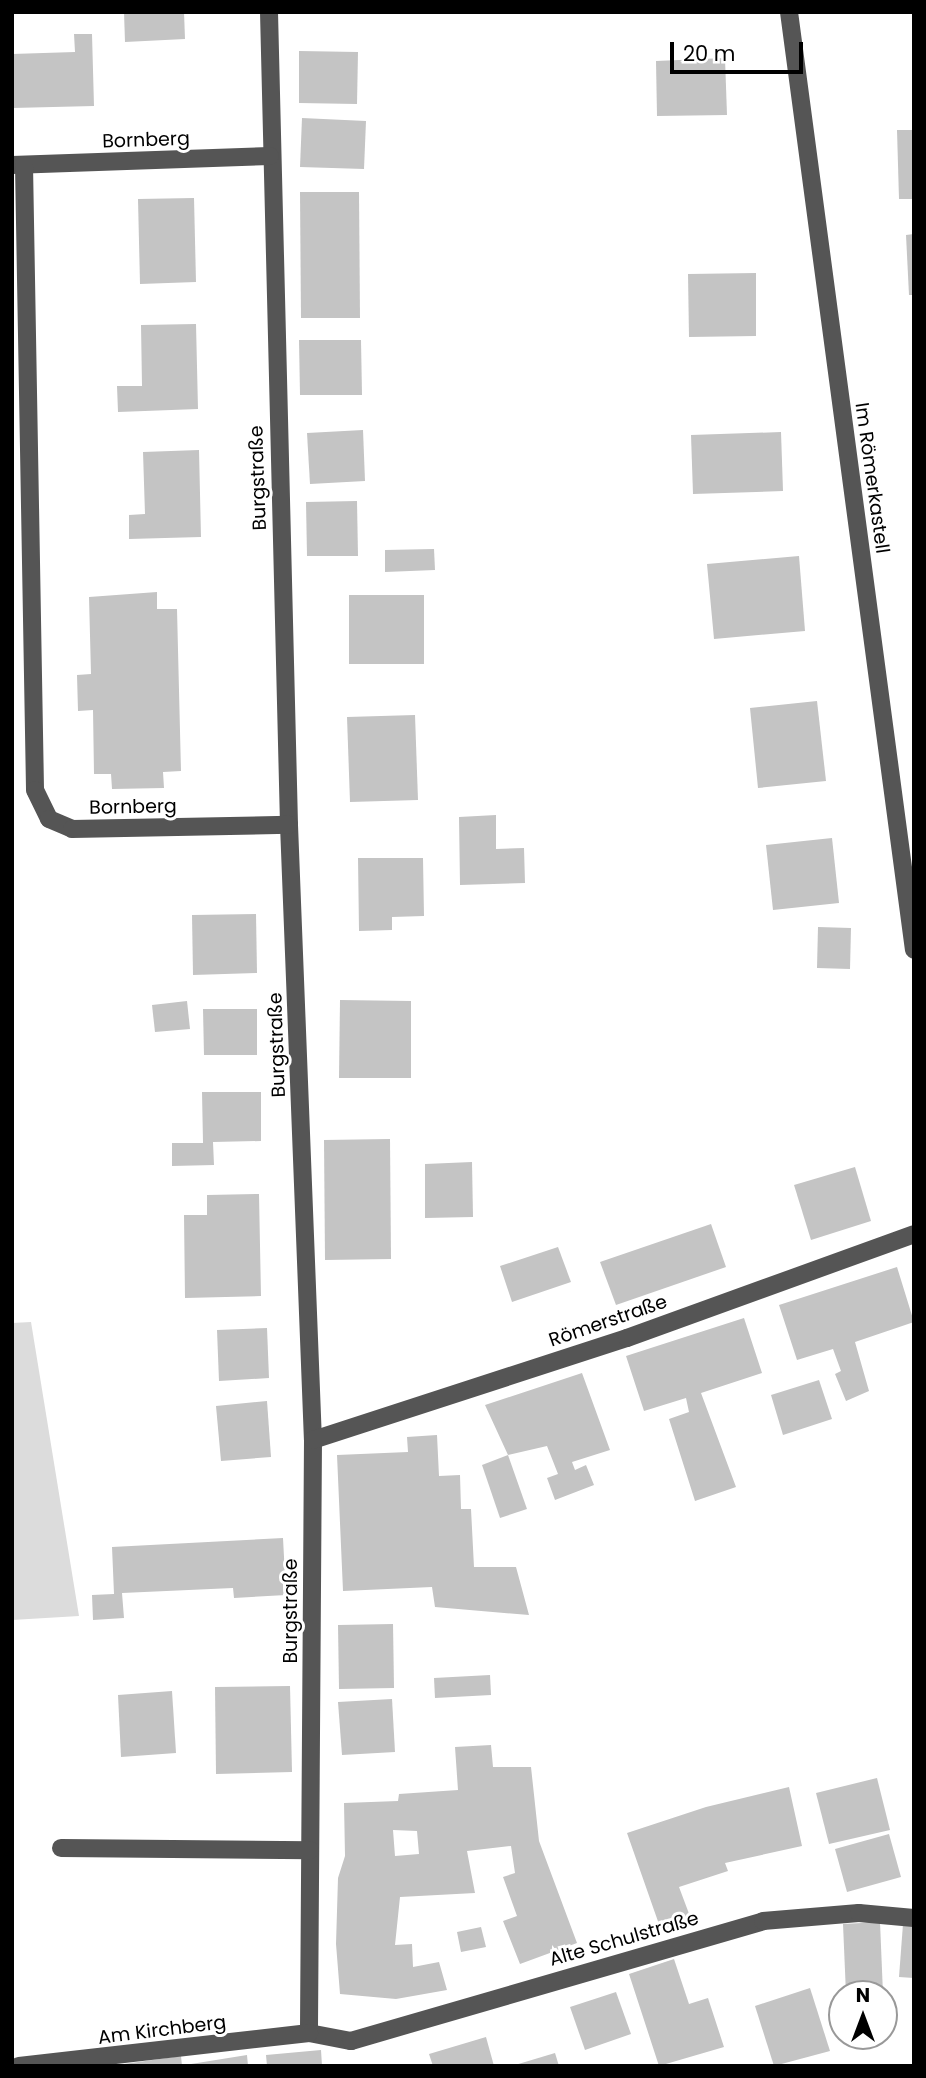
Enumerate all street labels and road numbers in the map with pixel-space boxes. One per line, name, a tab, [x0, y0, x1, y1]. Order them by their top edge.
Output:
street label: Bornberg	[102, 127, 190, 153]
street label: Im Römerkastell	[850, 401, 894, 555]
street label: Burgstraße	[245, 425, 271, 531]
street label: Bornberg	[89, 795, 177, 819]
street label: Burgstraße	[264, 992, 290, 1098]
street label: Römerstraße	[546, 1290, 670, 1352]
street label: Burgstraße	[280, 1558, 302, 1664]
street label: Alte Schulstraße	[547, 1907, 701, 1971]
street label: Am Kirchberg	[97, 2011, 227, 2049]

